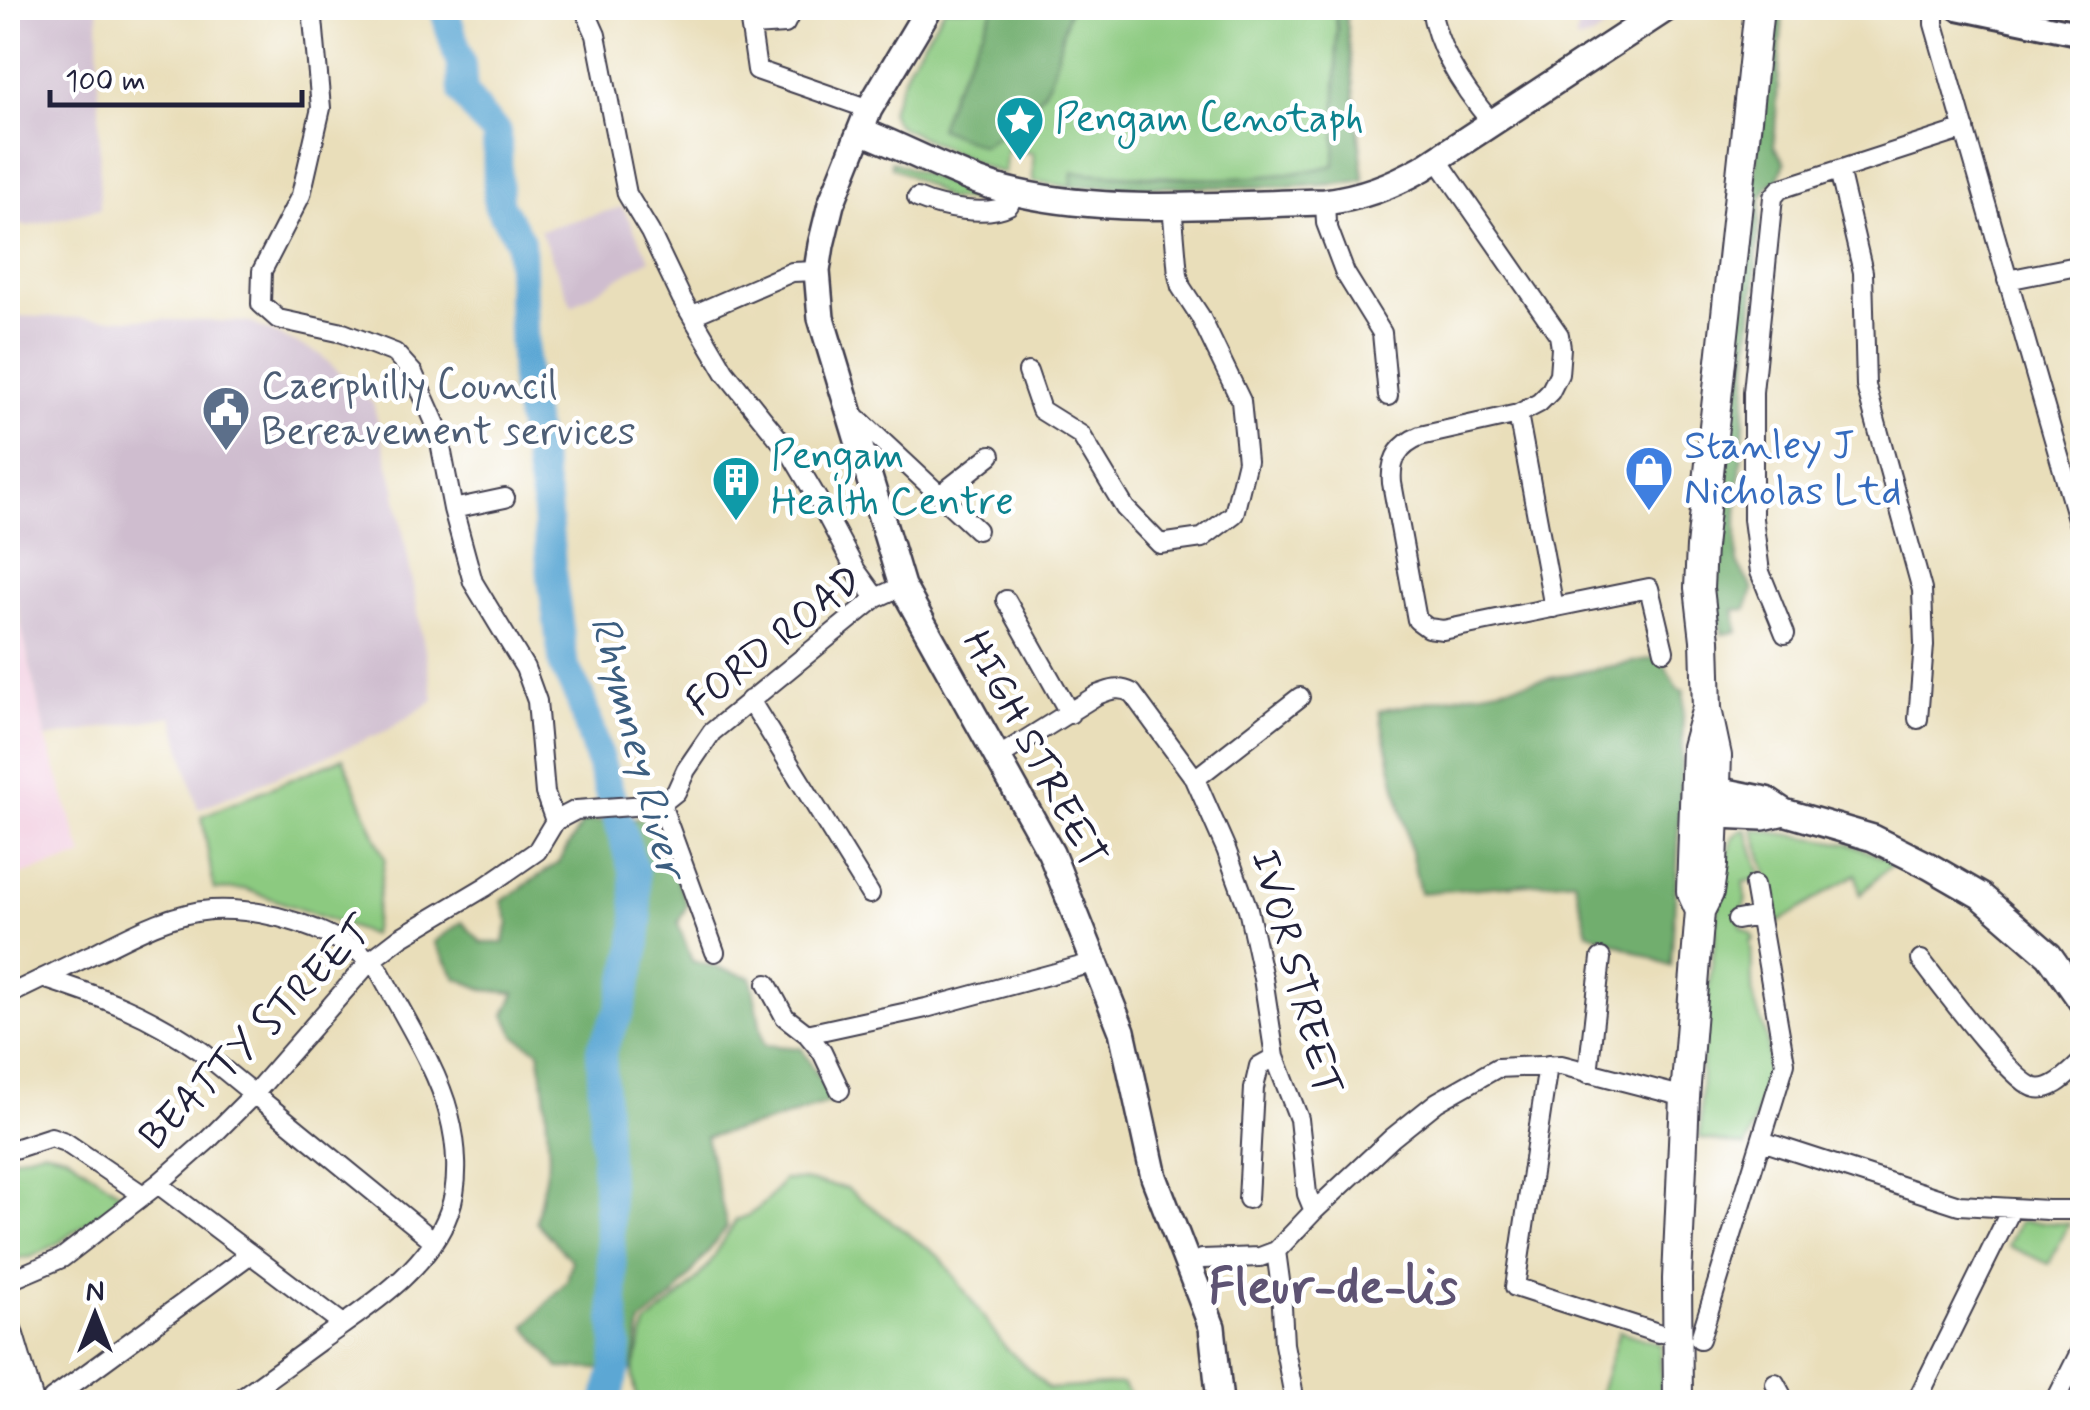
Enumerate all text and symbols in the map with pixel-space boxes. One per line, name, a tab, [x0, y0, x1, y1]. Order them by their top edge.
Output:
scale bar	[50, 45, 302, 107]
text: 100 m	[65, 62, 146, 101]
place icon: Pengam Cenotaph	[994, 94, 1046, 162]
place label: Pengam Cenotaph	[1055, 94, 1364, 149]
place label: Caerphilly Council Bereavement services	[261, 361, 636, 459]
public building icon: Caerphilly Council Bereavement services	[200, 384, 252, 452]
place label: Stanley J Nicholas Ltd	[1684, 421, 1902, 519]
place label: Pengam Health Centre	[771, 431, 1014, 529]
shop icon: Stanley J Nicholas Ltd	[1623, 444, 1675, 512]
building icon: Pengam Health Centre	[710, 454, 762, 522]
street label: FORD ROAD	[676, 555, 874, 729]
water label: Rhymney River	[575, 610, 699, 889]
street label: HIGH STREET	[949, 622, 1117, 878]
street label: IVOR STREET	[1237, 844, 1353, 1102]
street label: BEATTY STREET	[129, 904, 387, 1162]
district label: Fleur-de-lis	[1208, 1255, 1459, 1321]
north arrow	[45, 1265, 145, 1365]
text: N	[86, 1274, 104, 1311]

